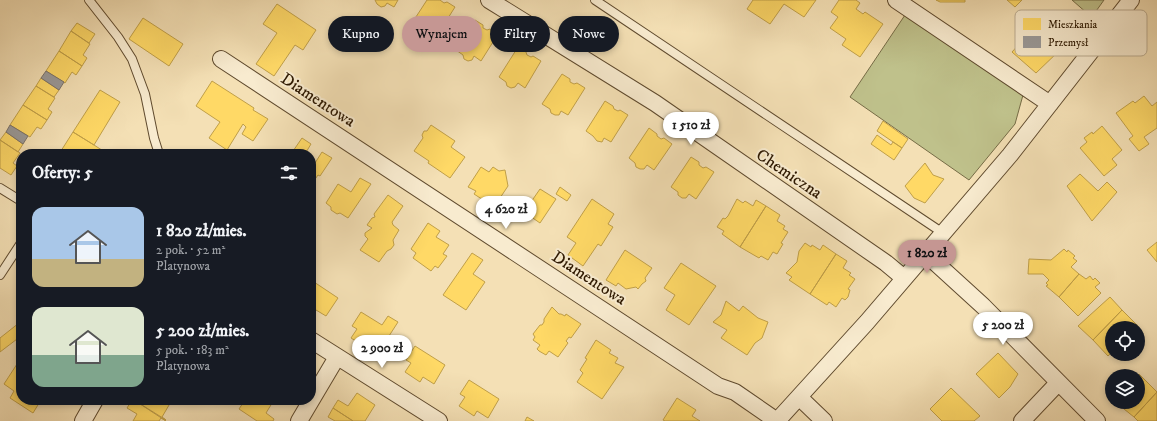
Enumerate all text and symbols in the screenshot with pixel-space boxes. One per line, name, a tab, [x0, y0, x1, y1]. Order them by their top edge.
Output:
legend	[1015, 10, 1147, 56]
chip: Kupno	[328, 16, 394, 52]
chip: Wynajem	[402, 16, 482, 52]
chip: Filtry	[490, 16, 550, 52]
chip: Nowe	[558, 16, 619, 52]
text: Mieszkania	[1048, 18, 1098, 32]
text: Przemysł	[1048, 36, 1089, 50]
street label: Diamentowa	[277, 68, 360, 133]
pin: 1 510 zł	[650, 112, 732, 146]
text: 1 510 zł	[672, 117, 710, 133]
street label: Chemiczna	[752, 144, 827, 205]
text: Oferty: 5	[32, 162, 93, 184]
icon: filters	[278, 162, 300, 184]
pin: 4 620 zł	[465, 196, 547, 230]
text: 4 620 zł	[485, 201, 527, 217]
text: 1 820 zł/mies.	[156, 220, 247, 242]
icon: home	[64, 223, 112, 271]
pin: 1 820 zł	[886, 240, 968, 274]
text: 2 pok. · 52 m²	[156, 242, 225, 258]
text: 1 820 zł	[907, 245, 947, 261]
street label: Diamentowa	[548, 246, 631, 311]
text: Platynowa	[156, 258, 210, 274]
pin: 5 200 zł	[962, 312, 1044, 346]
text: 5 200 zł	[982, 317, 1024, 333]
text: 5 200 zł/mies.	[156, 320, 249, 342]
map controls	[1105, 321, 1145, 409]
button: locate	[1105, 321, 1145, 361]
icon: home	[64, 323, 112, 371]
pin: 2 900 zł	[341, 335, 423, 369]
text: 2 900 zł	[361, 340, 403, 356]
text: 5 pok. · 183 m²	[156, 342, 229, 358]
text: Platynowa	[156, 358, 210, 374]
button: layers	[1105, 369, 1145, 409]

